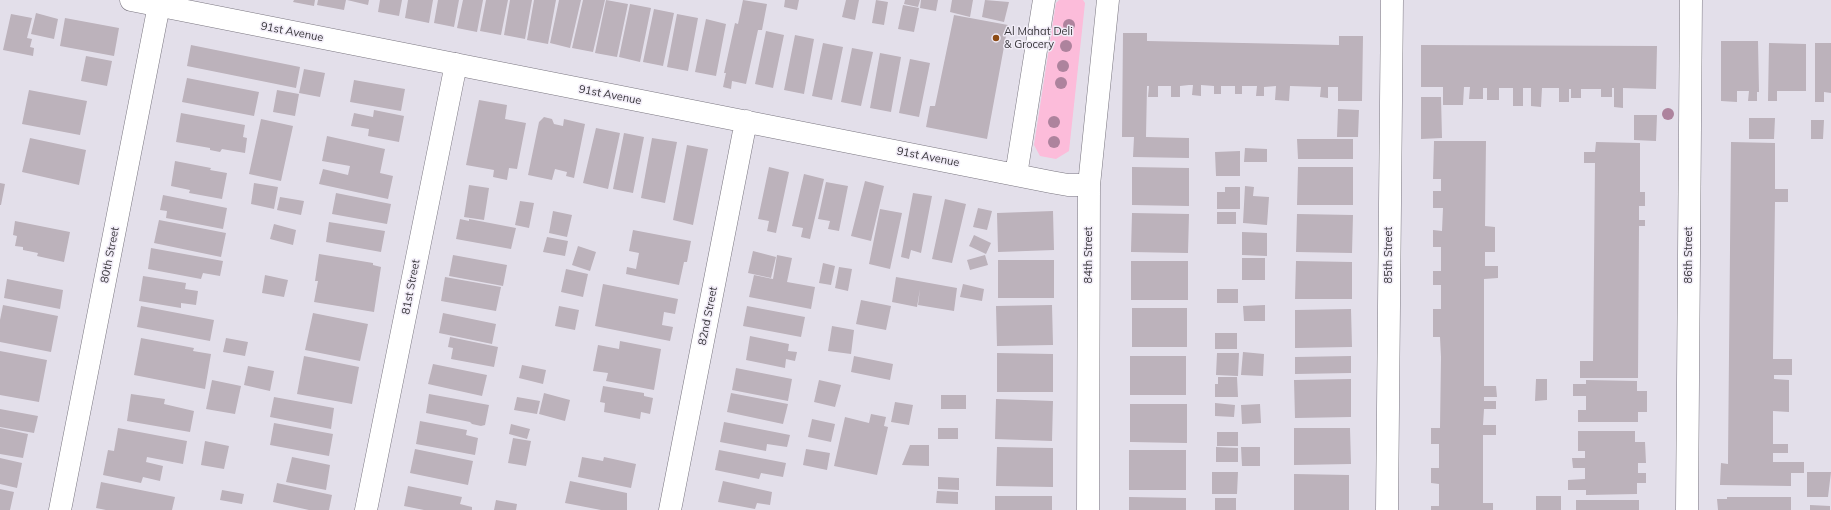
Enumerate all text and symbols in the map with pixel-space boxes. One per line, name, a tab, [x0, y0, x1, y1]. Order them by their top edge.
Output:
street label: 91st Avenue	[260, 19, 324, 45]
place label: Al Mahat Deli & Grocery	[1004, 25, 1073, 51]
marker: Al Mahat Deli & Grocery	[991, 33, 1001, 43]
street label: 91st Avenue	[578, 82, 642, 108]
street label: 91st Avenue	[896, 144, 960, 170]
street label: 80th Street	[98, 226, 122, 284]
street label: 84th Street	[1082, 227, 1096, 283]
street label: 85th Street	[1382, 227, 1396, 283]
street label: 86th Street	[1682, 227, 1696, 283]
street label: 81st Street	[399, 258, 423, 316]
street label: 82nd Street	[696, 286, 720, 346]

